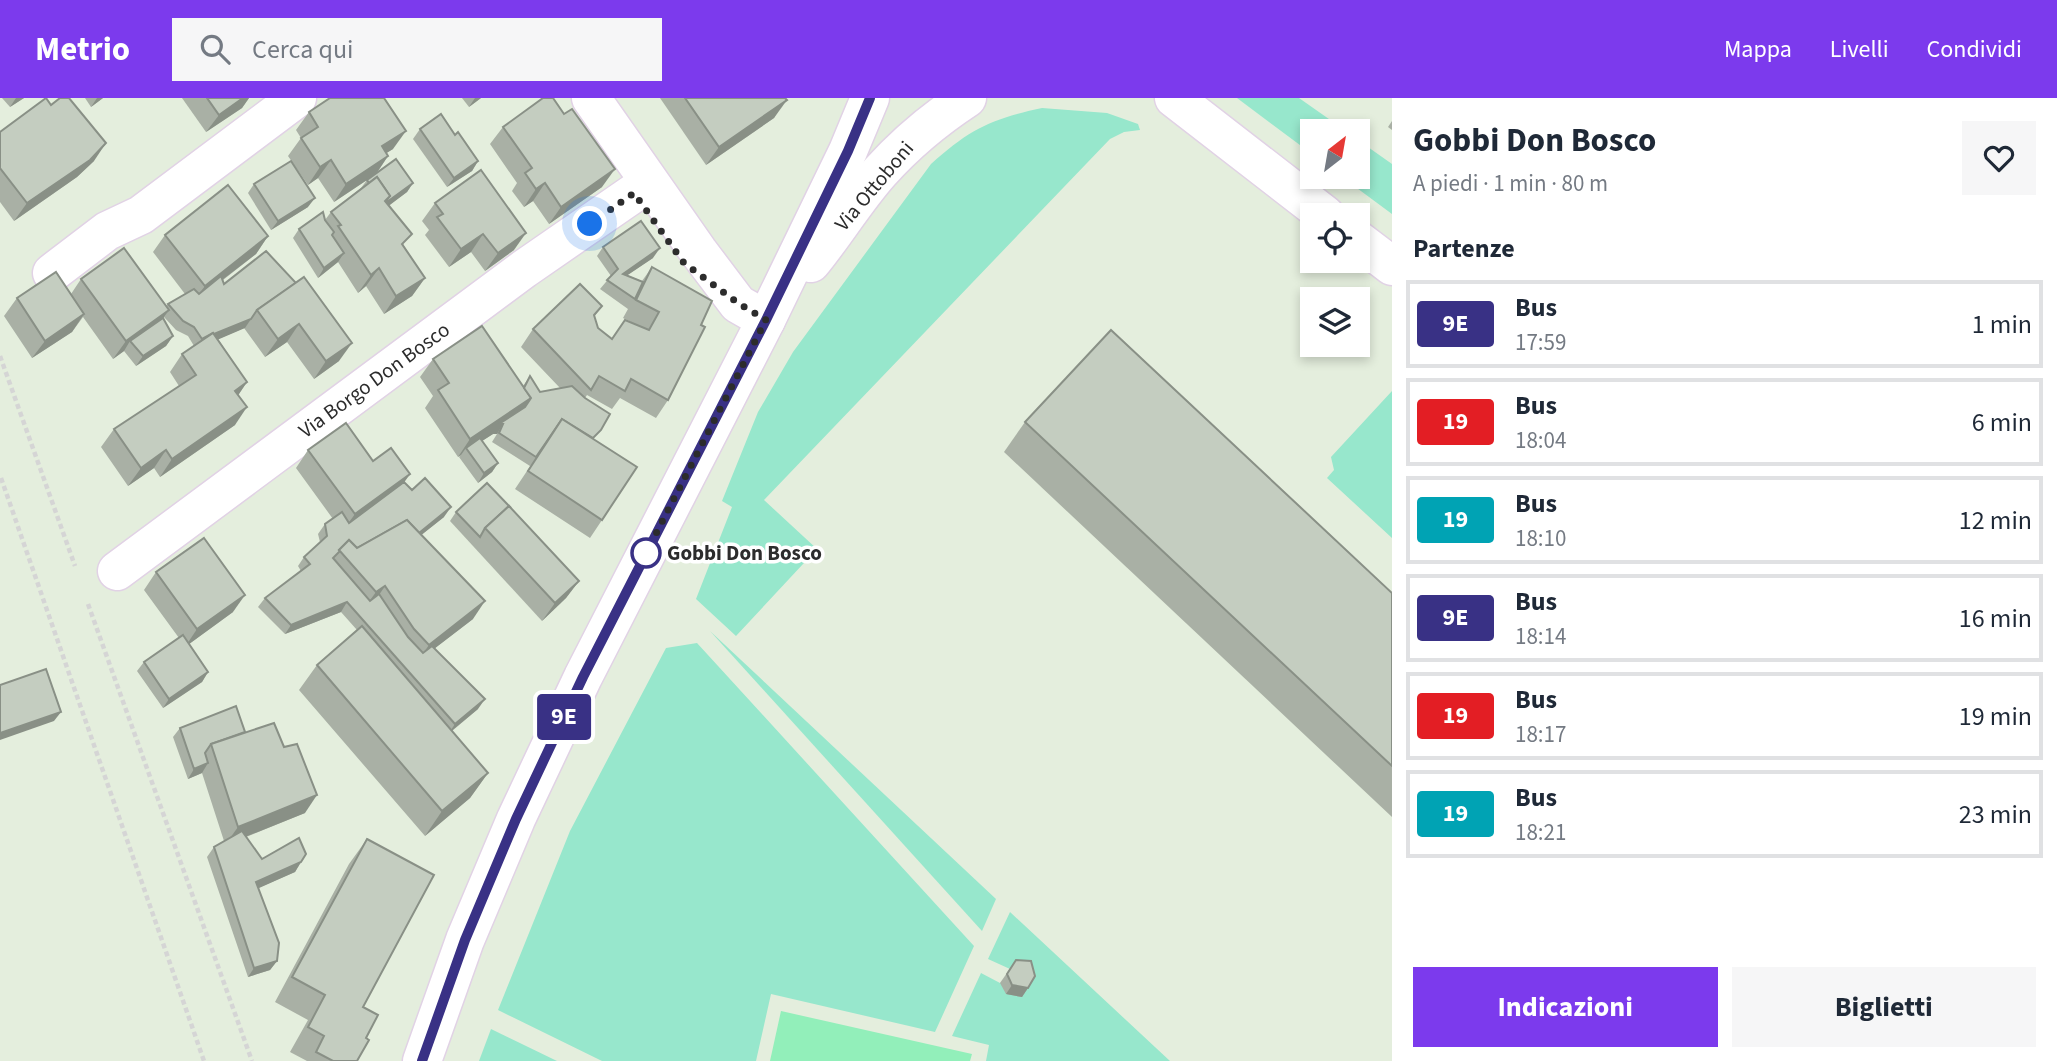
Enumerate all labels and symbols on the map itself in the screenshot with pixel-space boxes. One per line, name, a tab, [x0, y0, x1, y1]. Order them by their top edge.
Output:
north arrow	[1300, 119, 1370, 189]
street label: Via Ottoboni	[827, 135, 921, 237]
your location	[572, 206, 607, 241]
street label: Via Borgo Don Bosco	[292, 315, 456, 445]
marker: Gobbi Don Bosco	[631, 538, 661, 568]
place label: Gobbi Don Bosco	[667, 538, 822, 568]
line badge: 9E	[532, 694, 596, 740]

